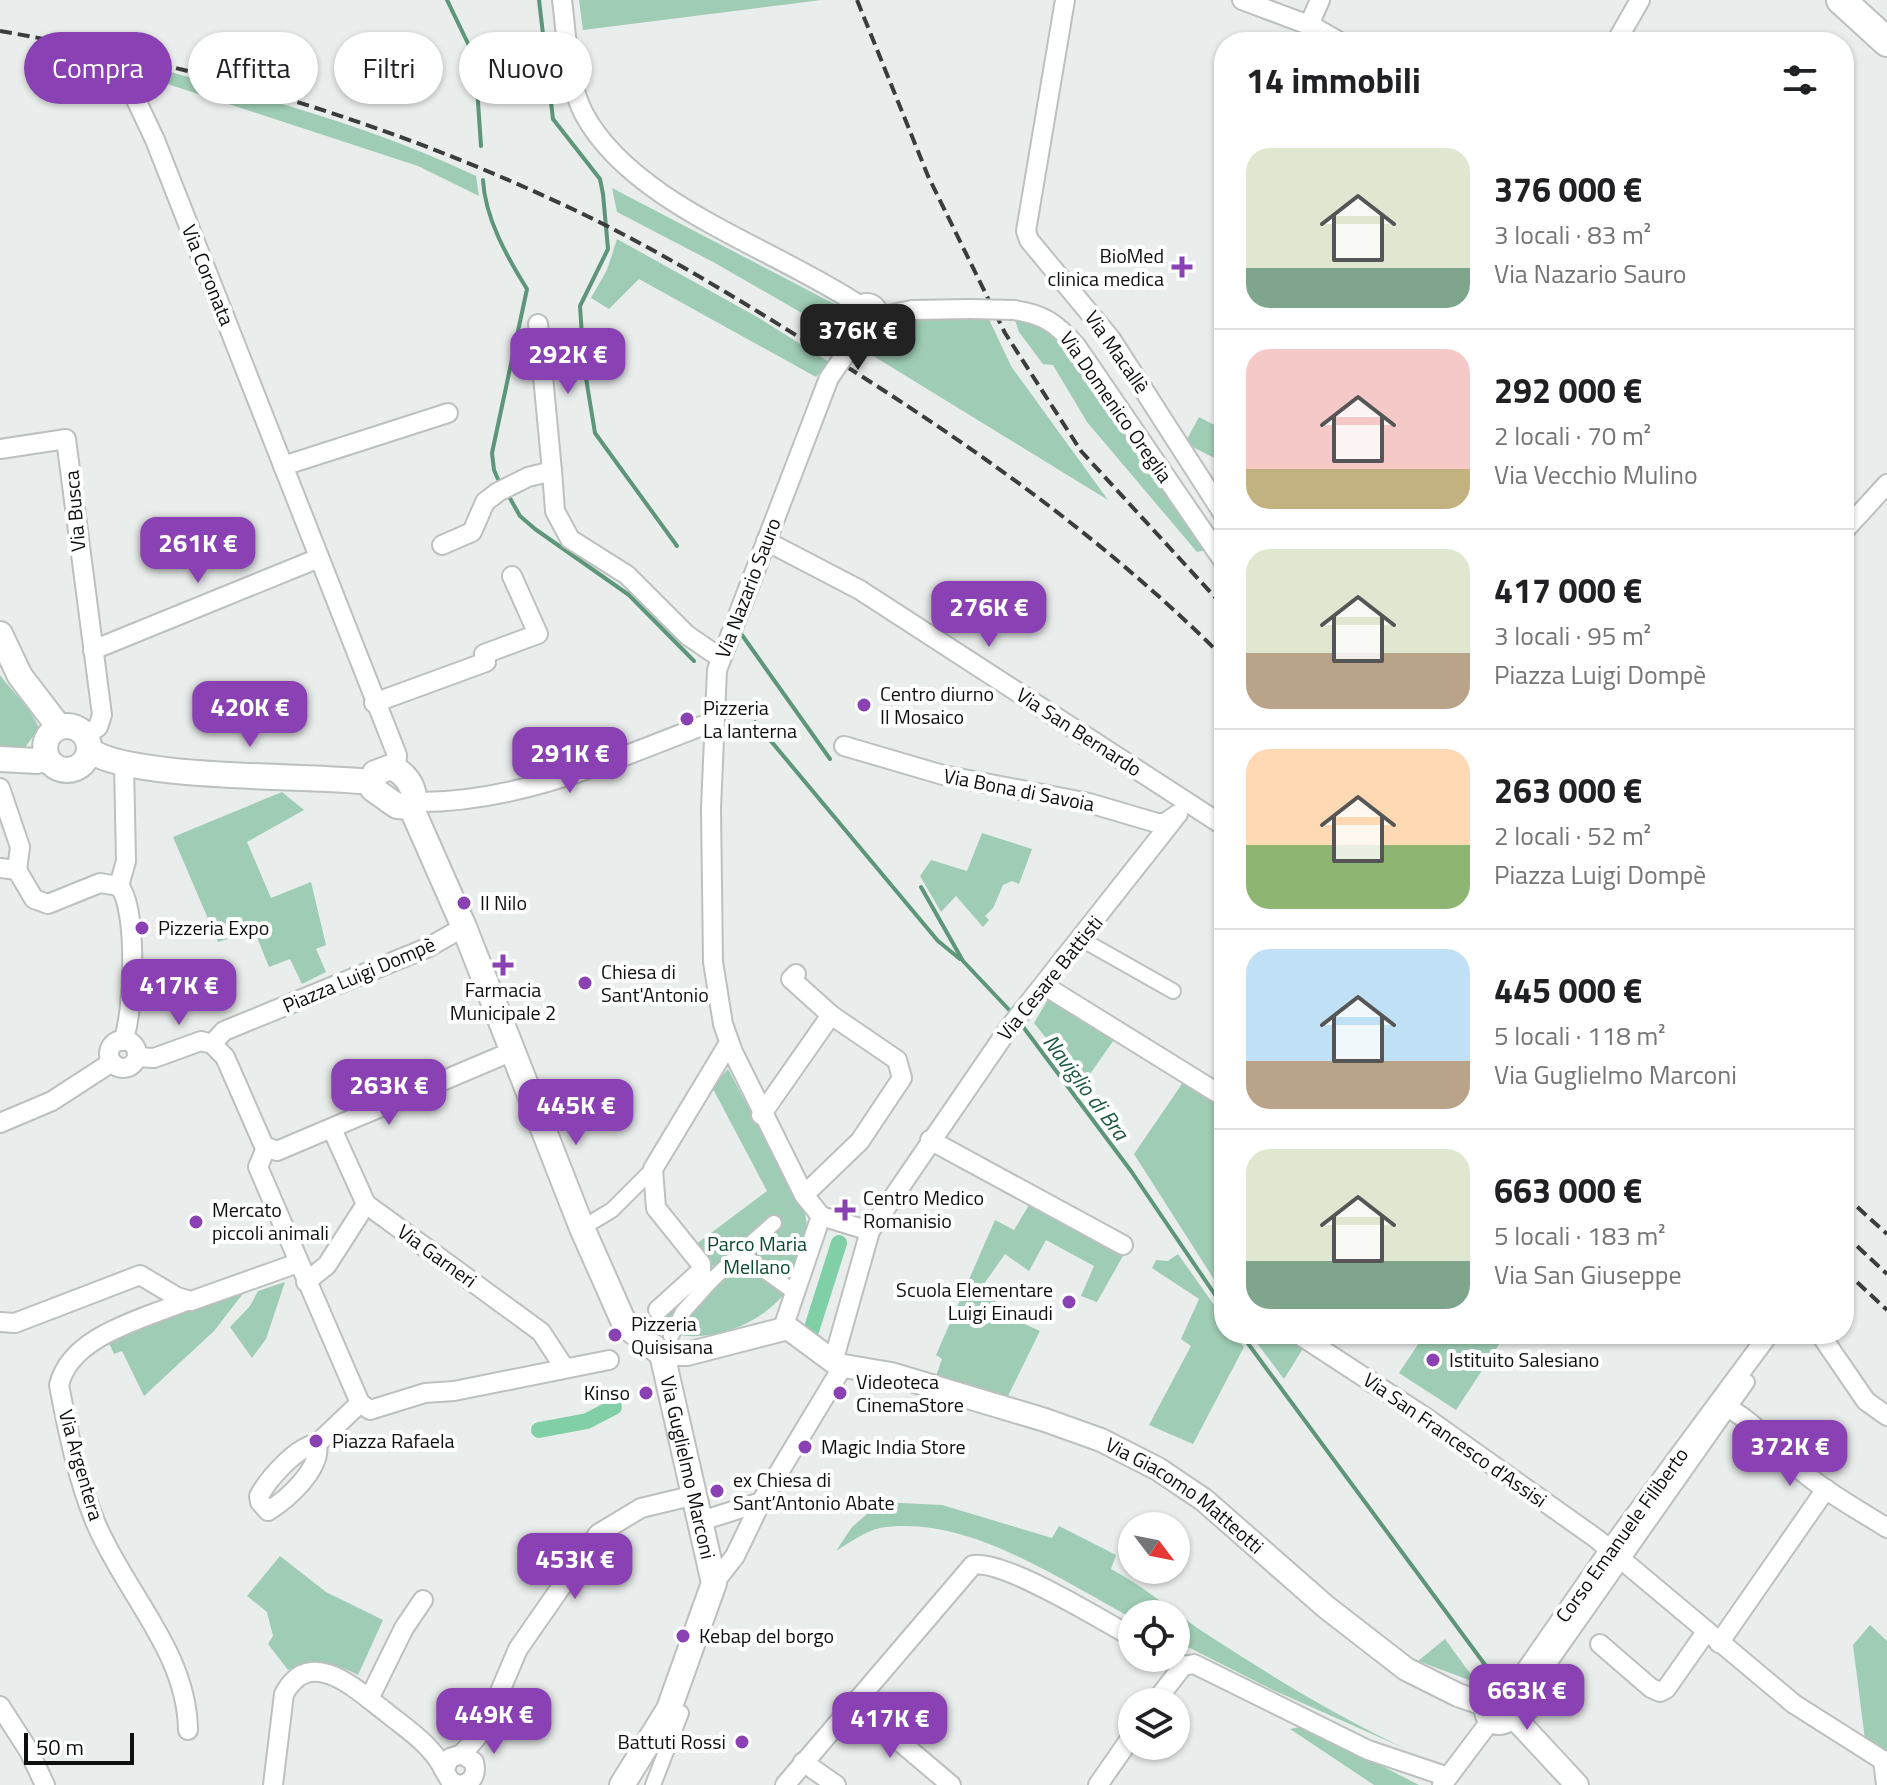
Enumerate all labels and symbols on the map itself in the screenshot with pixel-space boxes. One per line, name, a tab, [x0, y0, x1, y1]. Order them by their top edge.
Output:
street label: Via Coronata	[174, 220, 243, 330]
place label: BioMed clinica medica	[1048, 240, 1164, 294]
marker: BioMed clinica medica	[1171, 256, 1193, 278]
pin: 376K €	[793, 304, 923, 372]
street label: Via Macallè	[1077, 304, 1157, 400]
street label: Via Domenico Oreglia	[1052, 325, 1180, 489]
pin: 292K €	[503, 328, 633, 396]
street label: Via Busca	[56, 469, 93, 553]
street label: Via Nazario Sauro	[707, 513, 789, 663]
pin: 261K €	[133, 517, 263, 585]
pin: 276K €	[924, 581, 1054, 649]
place label: Centro diurno Il Mosaico	[880, 678, 994, 732]
street label: Via San Bernardo	[1010, 679, 1148, 784]
pin: 420K €	[185, 681, 315, 749]
place label: Pizzeria La lanterna	[703, 692, 797, 746]
marker: Centro diurno Il Mosaico	[855, 696, 873, 714]
marker: Pizzeria La lanterna	[678, 710, 696, 728]
pin: 291K €	[505, 727, 635, 795]
street label: Via Bona di Savoia	[941, 760, 1097, 819]
place label: Il Nilo	[480, 887, 527, 918]
marker: Il Nilo	[455, 894, 473, 912]
street label: Via Cesare Battisti	[989, 908, 1110, 1047]
place label: Pizzeria Expo	[158, 912, 269, 943]
marker: Pizzeria Expo	[133, 919, 151, 937]
street label: Piazza Luigi Dompè	[278, 928, 440, 1021]
marker: Farmacia Municipale 2	[494, 956, 512, 974]
place label: Chiesa di Sant'Antonio	[601, 956, 709, 1010]
pin: 417K €	[114, 959, 244, 1027]
place label: Farmacia Municipale 2	[450, 974, 556, 1028]
marker: Chiesa di Sant'Antonio	[576, 974, 594, 992]
water label: Naviglio di Bra	[1035, 1027, 1138, 1149]
pin: 263K €	[324, 1059, 454, 1127]
pin: 445K €	[511, 1079, 641, 1147]
place label: Centro Medico Romanisio	[863, 1182, 984, 1236]
place label: Mercato piccoli animali	[212, 1194, 329, 1248]
marker: Centro Medico Romanisio	[834, 1199, 856, 1221]
marker: Mercato piccoli animali	[187, 1213, 205, 1231]
street label: Via Garneri	[391, 1216, 484, 1295]
park label: Parco Maria Mellano	[707, 1228, 807, 1282]
place label: Scuola Elementare Luigi Einaudi	[896, 1274, 1053, 1328]
marker: Scuola Elementare Luigi Einaudi	[1060, 1293, 1078, 1311]
place label: Pizzeria Quisisana	[631, 1308, 713, 1362]
marker: Pizzeria Quisisana	[606, 1326, 624, 1344]
place label: Istituito Salesiano	[1449, 1344, 1599, 1375]
marker: Istituito Salesiano	[1424, 1351, 1442, 1369]
street label: Via San Francesco d'Assisi	[1357, 1364, 1554, 1515]
place label: Videoteca CinemaStore	[856, 1366, 964, 1420]
street label: Via Guglielmo Marconi	[652, 1373, 724, 1562]
place label: Kinso	[584, 1377, 630, 1408]
marker: Kinso	[637, 1384, 655, 1402]
marker: Videoteca CinemaStore	[831, 1384, 849, 1402]
street label: Via Argentera	[51, 1406, 112, 1524]
pin: 372K €	[1725, 1420, 1855, 1488]
place label: Piazza Rafaela	[332, 1425, 455, 1456]
street label: Via Giacomo Matteotti	[1100, 1429, 1271, 1561]
place label: Magic India Store	[821, 1431, 966, 1462]
marker: Piazza Rafaela	[307, 1432, 325, 1450]
marker: Magic India Store	[796, 1438, 814, 1456]
street label: Corso Emanuele Filiberto	[1547, 1441, 1696, 1629]
place label: ex Chiesa di Sant’Antonio Abate	[733, 1464, 895, 1518]
marker: ex Chiesa di Sant’Antonio Abate	[708, 1482, 726, 1500]
north arrow	[1118, 1512, 1190, 1584]
pin: 453K €	[510, 1533, 640, 1601]
place label: Kebap del borgo	[699, 1620, 834, 1651]
marker: Kebap del borgo	[674, 1627, 692, 1645]
pin: 663K €	[1462, 1664, 1592, 1732]
pin: 449K €	[429, 1688, 559, 1756]
pin: 417K €	[825, 1692, 955, 1760]
place label: Battuti Rossi	[618, 1726, 726, 1757]
scale bar	[24, 1729, 134, 1765]
marker: Battuti Rossi	[733, 1733, 751, 1751]

